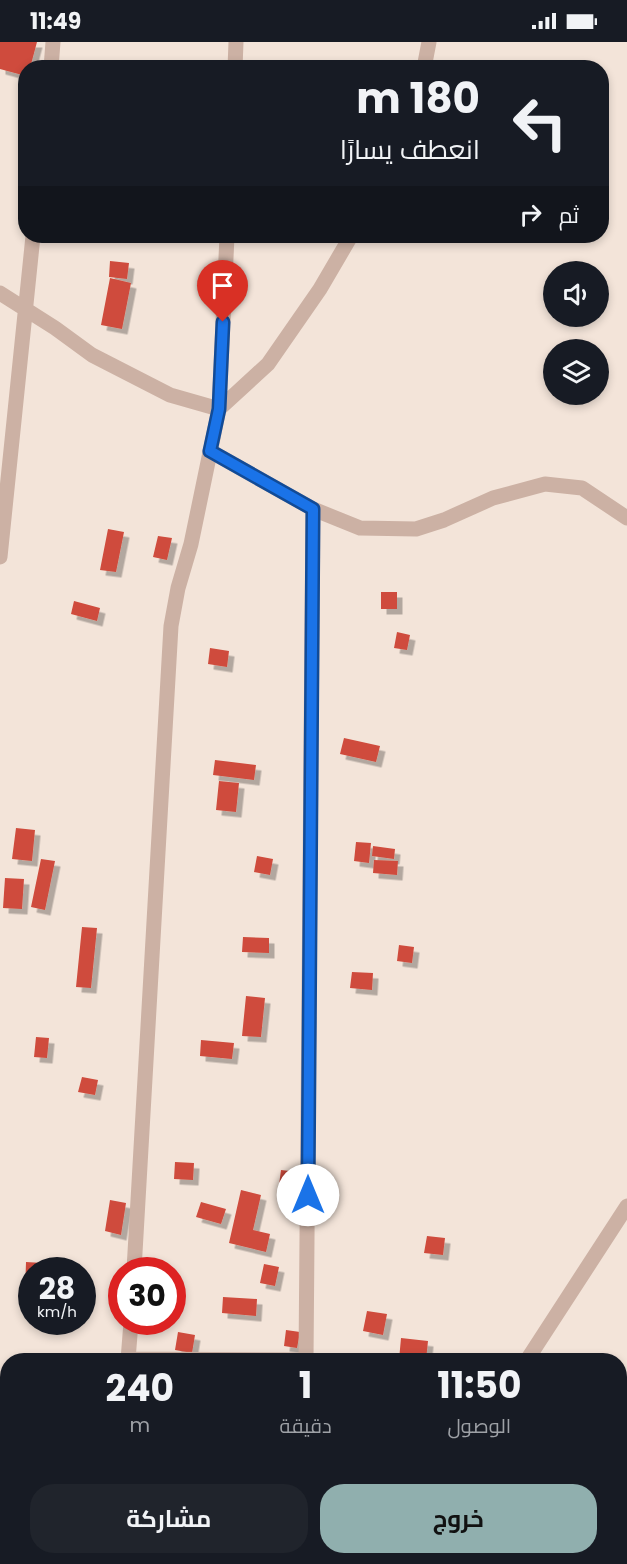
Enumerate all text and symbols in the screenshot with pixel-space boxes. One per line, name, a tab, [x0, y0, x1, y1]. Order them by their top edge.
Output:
text: 11:49	[30, 6, 81, 37]
text: 180 m	[356, 69, 480, 128]
icon: left	[501, 84, 579, 162]
text: انعطف يسارًا	[340, 131, 480, 168]
icon: right	[514, 198, 547, 231]
text: ثم	[559, 200, 579, 231]
pin	[197, 260, 248, 322]
map controls	[543, 261, 609, 405]
button: sound	[543, 261, 609, 327]
icon: arrive	[206, 269, 239, 302]
button: layers	[543, 339, 609, 405]
position arrow	[276, 1163, 340, 1227]
speed limit sign: 30	[108, 1257, 186, 1335]
text: 28	[39, 1267, 75, 1310]
text: km/h	[37, 1301, 77, 1322]
text: 1	[299, 1360, 312, 1411]
text: 11:50	[437, 1360, 521, 1411]
text: 240	[106, 1363, 174, 1414]
text: m	[130, 1411, 150, 1439]
text: دقيقة	[280, 1412, 332, 1440]
text: الوصول	[447, 1412, 511, 1440]
button: مشاركة	[30, 1484, 308, 1553]
button: خروج	[320, 1484, 597, 1553]

